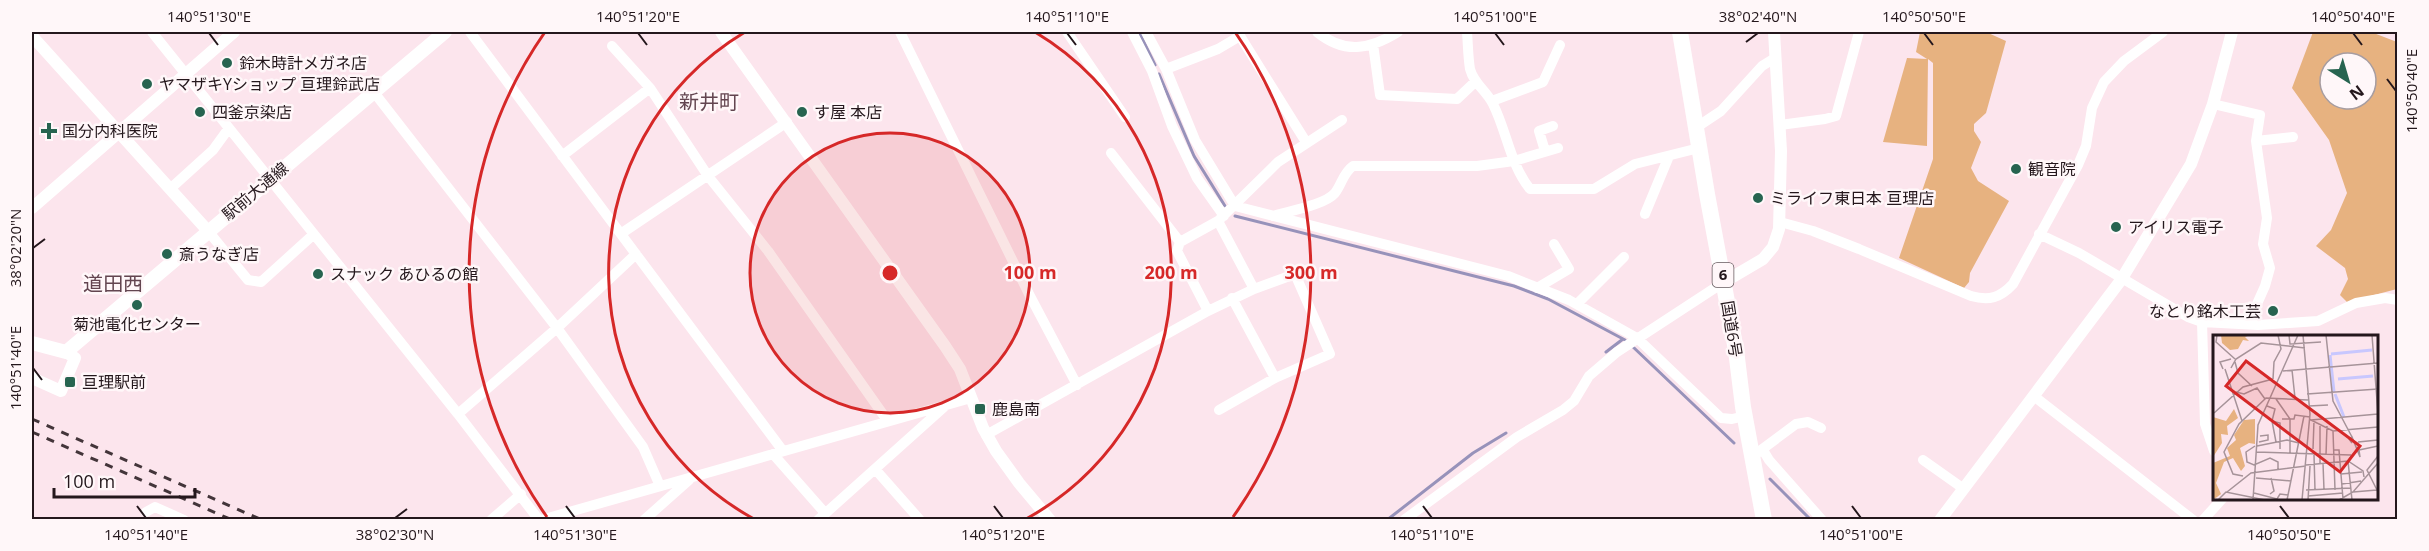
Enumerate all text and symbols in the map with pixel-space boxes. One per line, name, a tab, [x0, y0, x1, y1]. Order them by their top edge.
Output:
text: 140°51'30"E	[167, 6, 251, 26]
text: 140°51'20"E	[596, 6, 680, 26]
text: 140°51'10"E	[1025, 6, 1109, 26]
text: 140°51'00"E	[1453, 6, 1537, 26]
text: 38°02'40"N	[1719, 6, 1797, 26]
text: 140°50'50"E	[1882, 6, 1966, 26]
text: 140°50'40"E	[2311, 6, 2395, 26]
text: 140°50'40"E	[2401, 49, 2421, 133]
north arrow	[2318, 51, 2378, 111]
place label: 鈴木時計メガネ店	[239, 52, 367, 74]
marker: 鈴木時計メガネ店	[220, 56, 234, 70]
place label: ヤマザキYショップ 亘理鈴武店	[159, 73, 380, 95]
marker: ヤマザキYショップ 亘理鈴武店	[140, 77, 154, 91]
text: N	[2345, 80, 2369, 106]
district label: 新井町	[679, 88, 739, 115]
place label: 四釜京染店	[212, 101, 292, 123]
place label: す屋 本店	[814, 101, 882, 123]
marker: 四釜京染店	[193, 105, 207, 119]
marker: す屋 本店	[795, 105, 809, 119]
place label: 国分内科医院	[62, 120, 158, 142]
marker: 国分内科医院	[40, 122, 58, 140]
street label: 駅前大通線	[217, 157, 293, 225]
place label: 観音院	[2028, 158, 2076, 180]
marker: 観音院	[2009, 162, 2023, 176]
place label: ミライフ東日本 亘理店	[1770, 187, 1934, 209]
marker: ミライフ東日本 亘理店	[1751, 191, 1765, 205]
text: 38°02'20"N	[5, 209, 25, 287]
place label: アイリス電子	[2128, 216, 2223, 238]
marker: アイリス電子	[2109, 220, 2123, 234]
place label: 斎うなぎ店	[179, 243, 259, 265]
marker: 斎うなぎ店	[160, 247, 174, 261]
text: 100 m	[1003, 260, 1057, 284]
text: 200 m	[1144, 260, 1198, 284]
text: 300 m	[1284, 260, 1338, 284]
place label: スナック あひるの館	[330, 263, 478, 285]
centre of rings	[880, 263, 900, 283]
road number: 6	[1712, 263, 1734, 287]
marker: スナック あひるの館	[311, 267, 325, 281]
district label: 道田西	[83, 270, 143, 297]
marker: 菊池電化センター	[130, 298, 144, 312]
street label: 国道6号	[1717, 299, 1747, 359]
place label: なとり銘木工芸	[2149, 300, 2261, 322]
marker: なとり銘木工芸	[2266, 304, 2280, 318]
place label: 菊池電化センター	[73, 313, 201, 335]
text: 140°51'40"E	[5, 326, 25, 410]
inset map	[2213, 335, 2378, 500]
place label: 亘理駅前	[82, 371, 146, 393]
marker: 亘理駅前	[63, 375, 77, 389]
place label: 鹿島南	[992, 398, 1040, 420]
marker: 鹿島南	[973, 402, 987, 416]
scale bar	[54, 461, 195, 499]
text: 100 m	[63, 469, 115, 493]
text: 140°51'40"E	[104, 524, 188, 544]
text: 38°02'30"N	[356, 524, 434, 544]
text: 140°51'30"E	[533, 524, 617, 544]
text: 140°51'20"E	[961, 524, 1045, 544]
text: 140°51'10"E	[1390, 524, 1474, 544]
text: 140°51'00"E	[1819, 524, 1903, 544]
text: 140°50'50"E	[2247, 524, 2331, 544]

